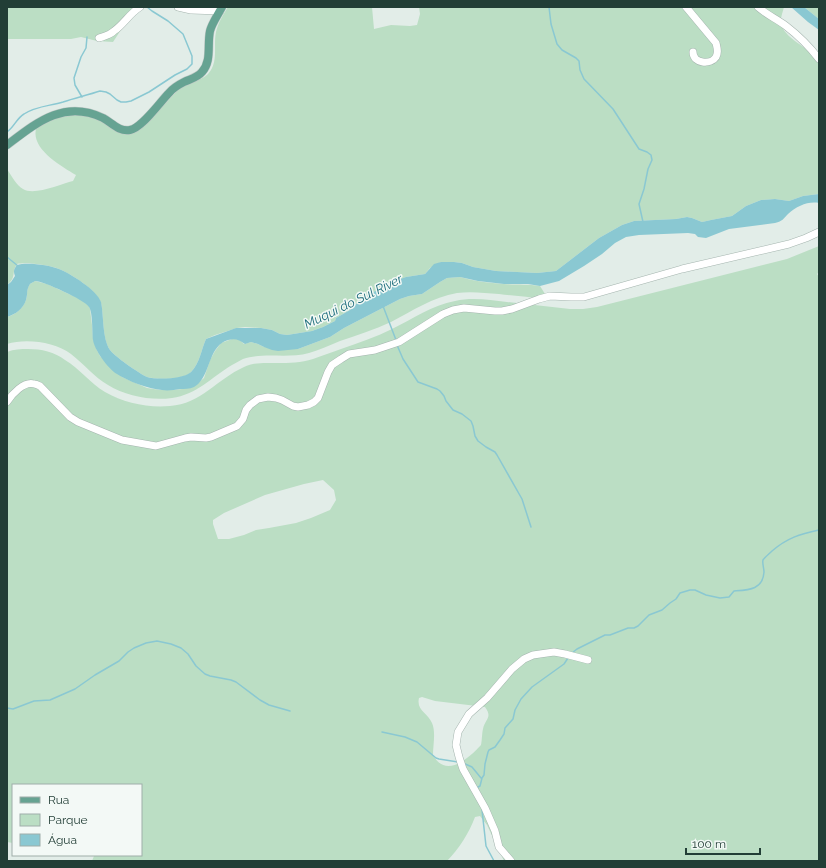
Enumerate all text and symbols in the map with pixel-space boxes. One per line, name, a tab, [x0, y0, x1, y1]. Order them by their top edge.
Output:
water label: Muqui do Sul River	[302, 271, 405, 332]
legend	[12, 784, 142, 856]
text: Rua	[48, 793, 69, 807]
text: Parque	[48, 813, 88, 827]
scale bar	[686, 830, 760, 856]
text: Água	[48, 833, 77, 847]
text: 100 m	[692, 837, 726, 851]

